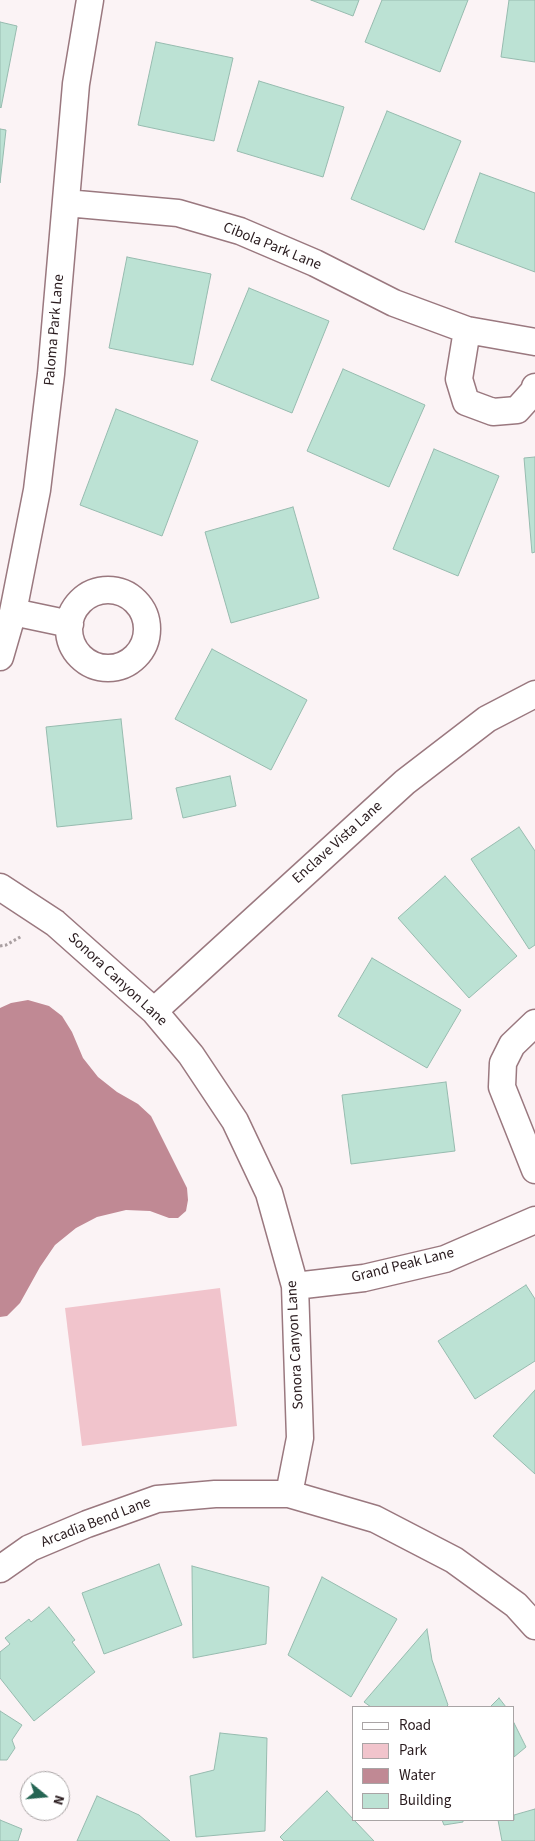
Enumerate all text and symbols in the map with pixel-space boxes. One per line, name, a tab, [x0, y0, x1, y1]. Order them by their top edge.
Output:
street label: Cibola Park Lane	[220, 219, 324, 275]
street label: Paloma Park Lane	[41, 273, 69, 387]
street label: Enclave Vista Lane	[289, 798, 387, 888]
street label: Sonora Canyon Lane	[64, 929, 170, 1031]
street label: Grand Peak Lane	[350, 1245, 456, 1287]
street label: Sonora Canyon Lane	[284, 1280, 308, 1410]
street label: Arcadia Bend Lane	[38, 1494, 154, 1552]
legend	[352, 1706, 515, 1821]
text: Road	[399, 1715, 431, 1736]
text: Park	[399, 1740, 427, 1761]
text: Water	[399, 1765, 435, 1786]
north arrow	[20, 1771, 70, 1821]
text: Building	[399, 1790, 451, 1811]
text: N	[47, 1793, 69, 1807]

